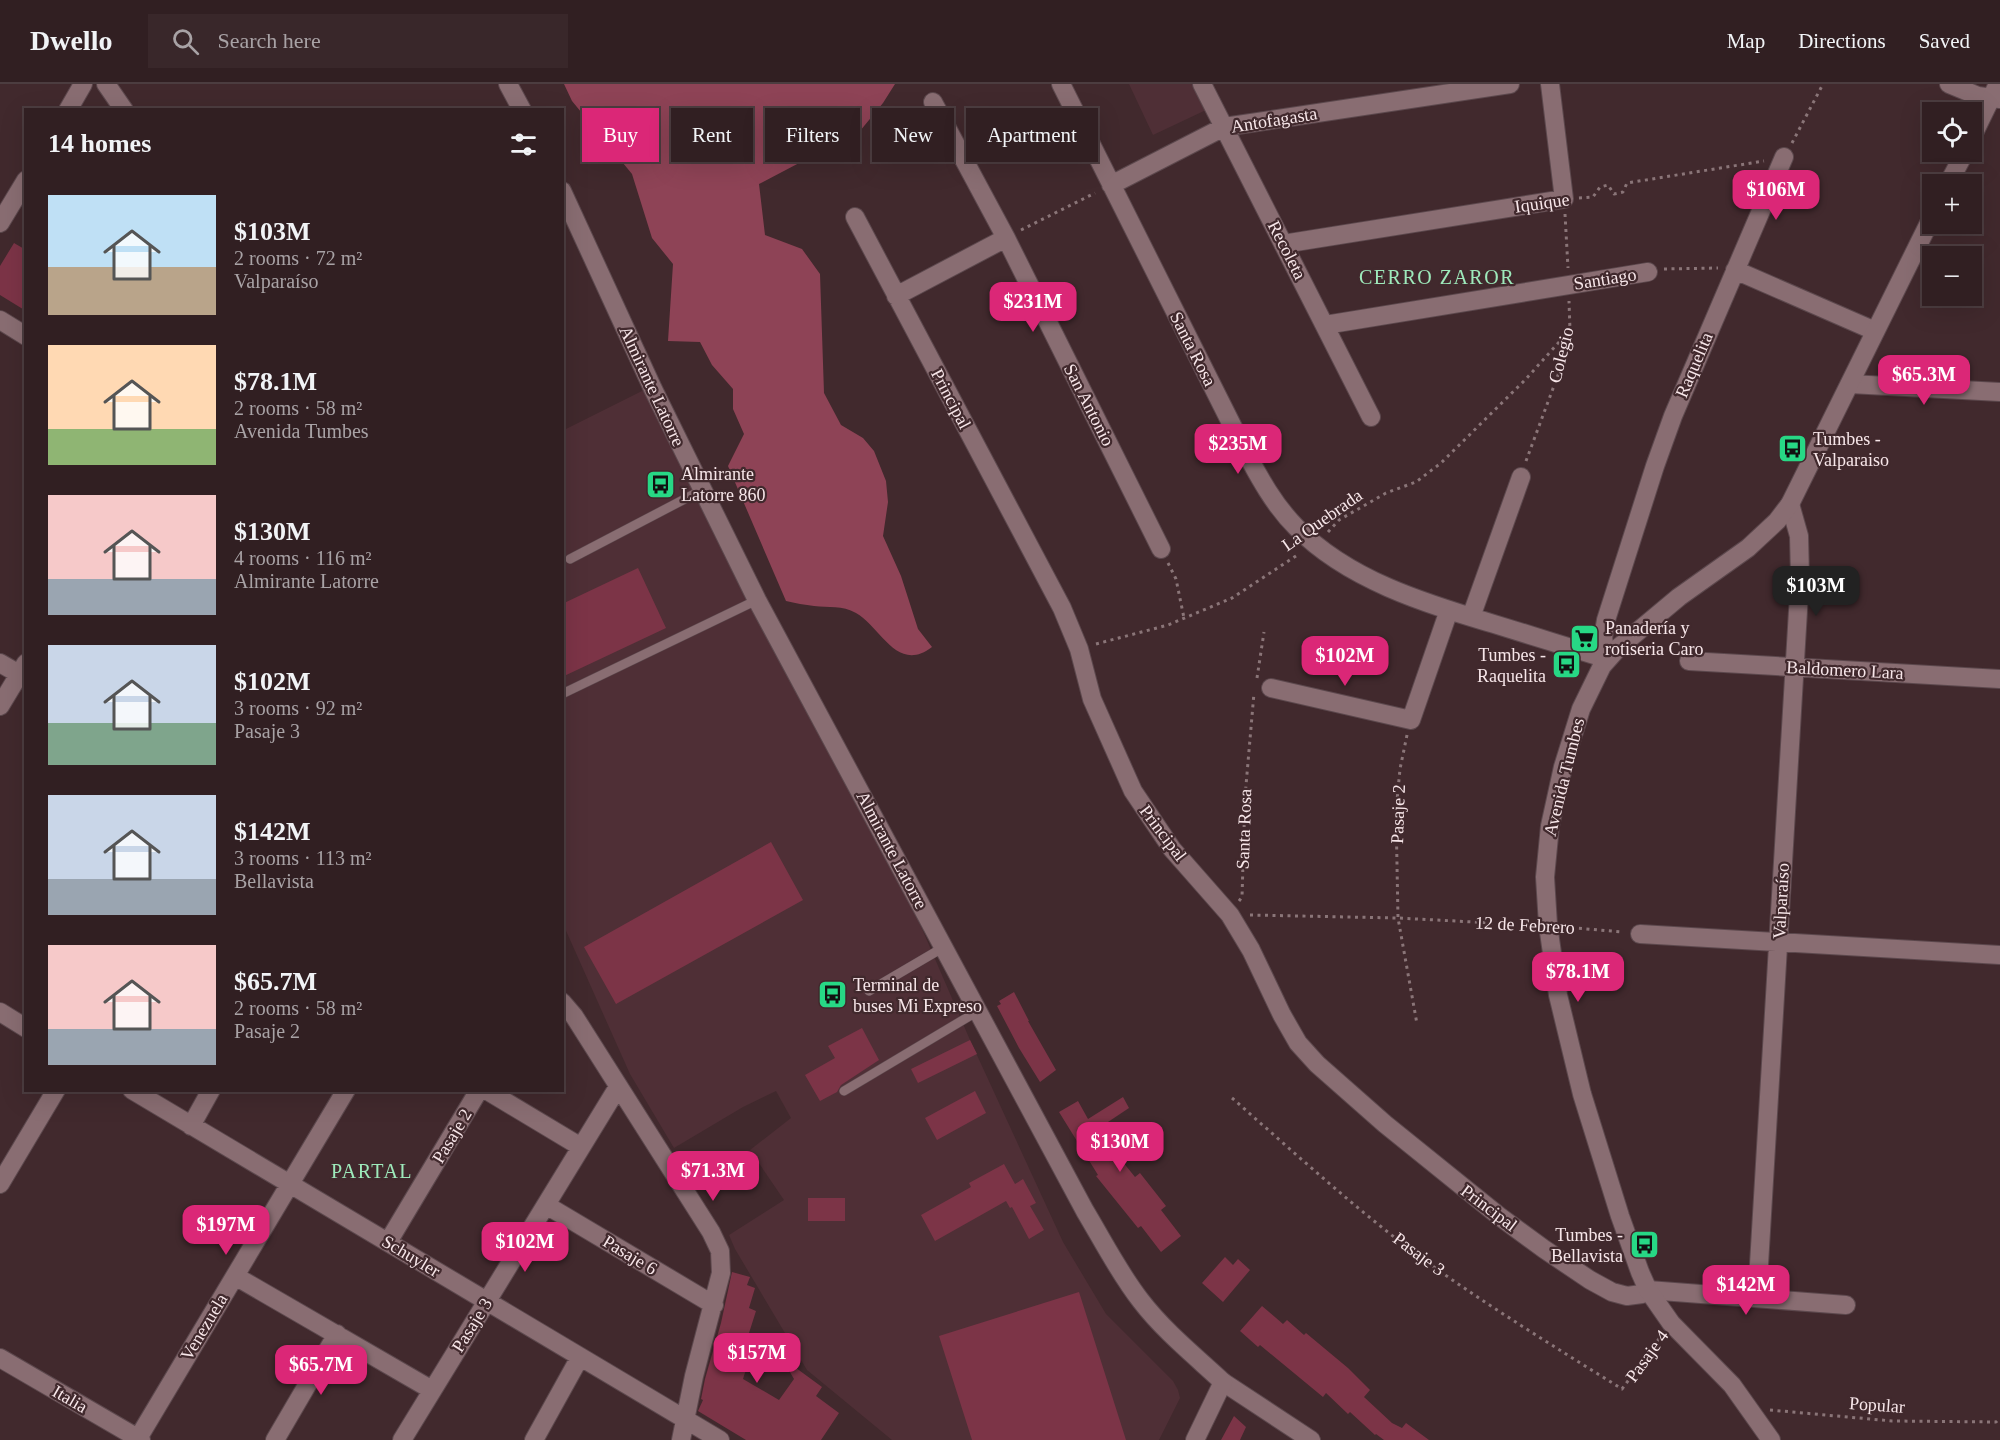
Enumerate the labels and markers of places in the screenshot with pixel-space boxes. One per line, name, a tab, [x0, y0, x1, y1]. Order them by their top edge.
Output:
pin: $106M	[1734, 170, 1818, 221]
pin: $231M	[991, 282, 1075, 333]
pin: $65.3M	[1875, 355, 1973, 406]
pin: $235M	[1196, 424, 1280, 475]
place label: Tumbes - Valparaiso	[1813, 429, 1889, 470]
bus stop icon: Tumbes - Valparaiso	[1776, 433, 1808, 465]
place label: Almirante Latorre 860	[681, 464, 765, 505]
bus stop icon: Almirante Latorre 860	[644, 468, 676, 500]
pin: $103M	[1774, 566, 1858, 617]
place label: Panadería y rotiseria Caro	[1605, 618, 1703, 659]
supermarket icon: Panadería y rotiseria Caro	[1568, 622, 1600, 654]
pin: $102M	[1303, 636, 1387, 687]
place label: Tumbes - Raquelita	[1477, 645, 1546, 686]
bus stop icon: Tumbes - Raquelita	[1551, 649, 1583, 681]
pin: $78.1M	[1529, 952, 1627, 1003]
place label: Terminal de buses Mi Expreso	[853, 975, 982, 1016]
bus stop icon: Terminal de buses Mi Expreso	[816, 979, 848, 1011]
pin: $130M	[1078, 1122, 1162, 1173]
pin: $71.3M	[664, 1151, 762, 1202]
pin: $197M	[184, 1205, 268, 1256]
pin: $102M	[483, 1222, 567, 1273]
place label: Tumbes - Bellavista	[1551, 1225, 1623, 1266]
bus stop icon: Tumbes - Bellavista	[1628, 1229, 1660, 1261]
pin: $142M	[1704, 1265, 1788, 1316]
pin: $157M	[715, 1333, 799, 1384]
pin: $65.7M	[272, 1345, 370, 1396]

